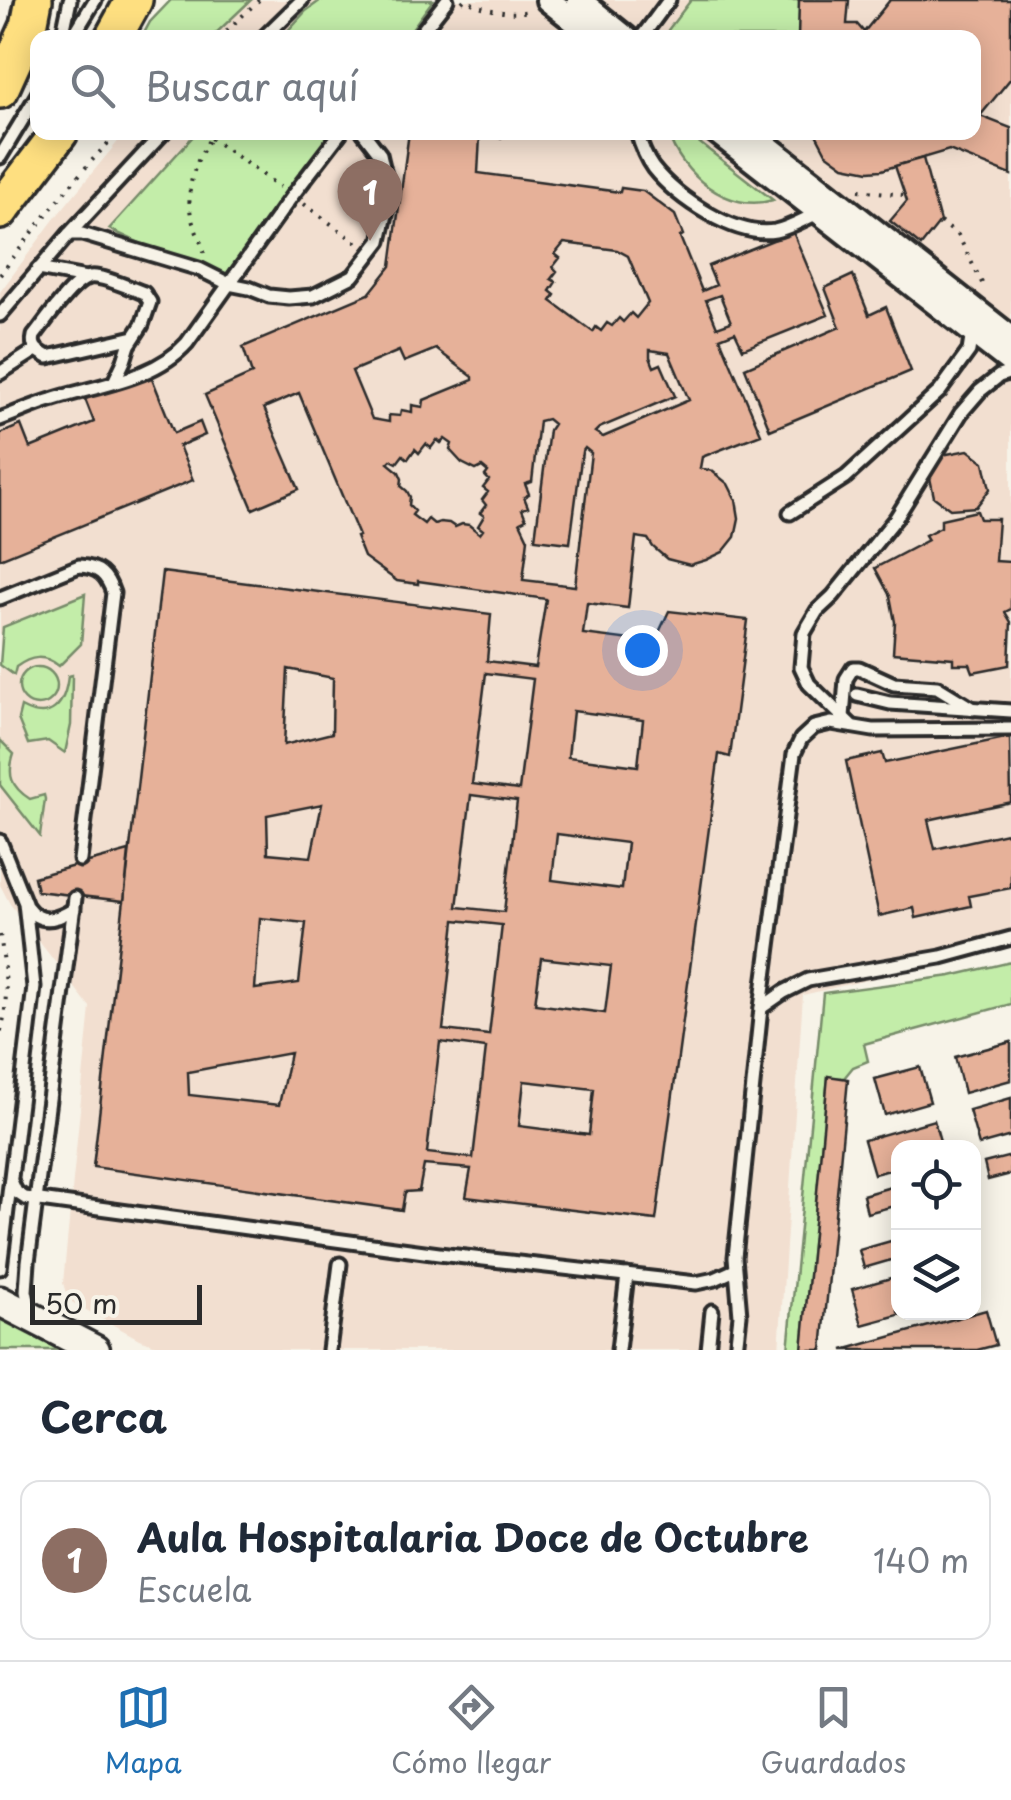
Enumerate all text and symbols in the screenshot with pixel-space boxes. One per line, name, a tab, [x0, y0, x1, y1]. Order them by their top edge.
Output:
search box	[30, 30, 981, 140]
text: Buscar aquí	[145, 57, 359, 114]
icon: search	[65, 58, 120, 113]
pin: 1	[338, 158, 402, 241]
your location	[617, 625, 668, 676]
map controls	[891, 1140, 981, 1320]
button: locate	[891, 1140, 981, 1230]
button: layers	[891, 1230, 981, 1320]
scale bar	[30, 1280, 202, 1324]
text: 50 m	[45, 1281, 118, 1324]
text: Cerca	[40, 1384, 167, 1447]
text: Aula Hospitalaria Doce de Octubre	[137, 1508, 809, 1565]
text: 1	[67, 1536, 82, 1584]
text: 140 m	[873, 1536, 969, 1584]
text: Escuela	[137, 1565, 251, 1613]
tab: Mapa	[105, 1680, 182, 1783]
tab: Cómo llegar	[391, 1680, 551, 1783]
tab: Guardados	[761, 1680, 906, 1783]

